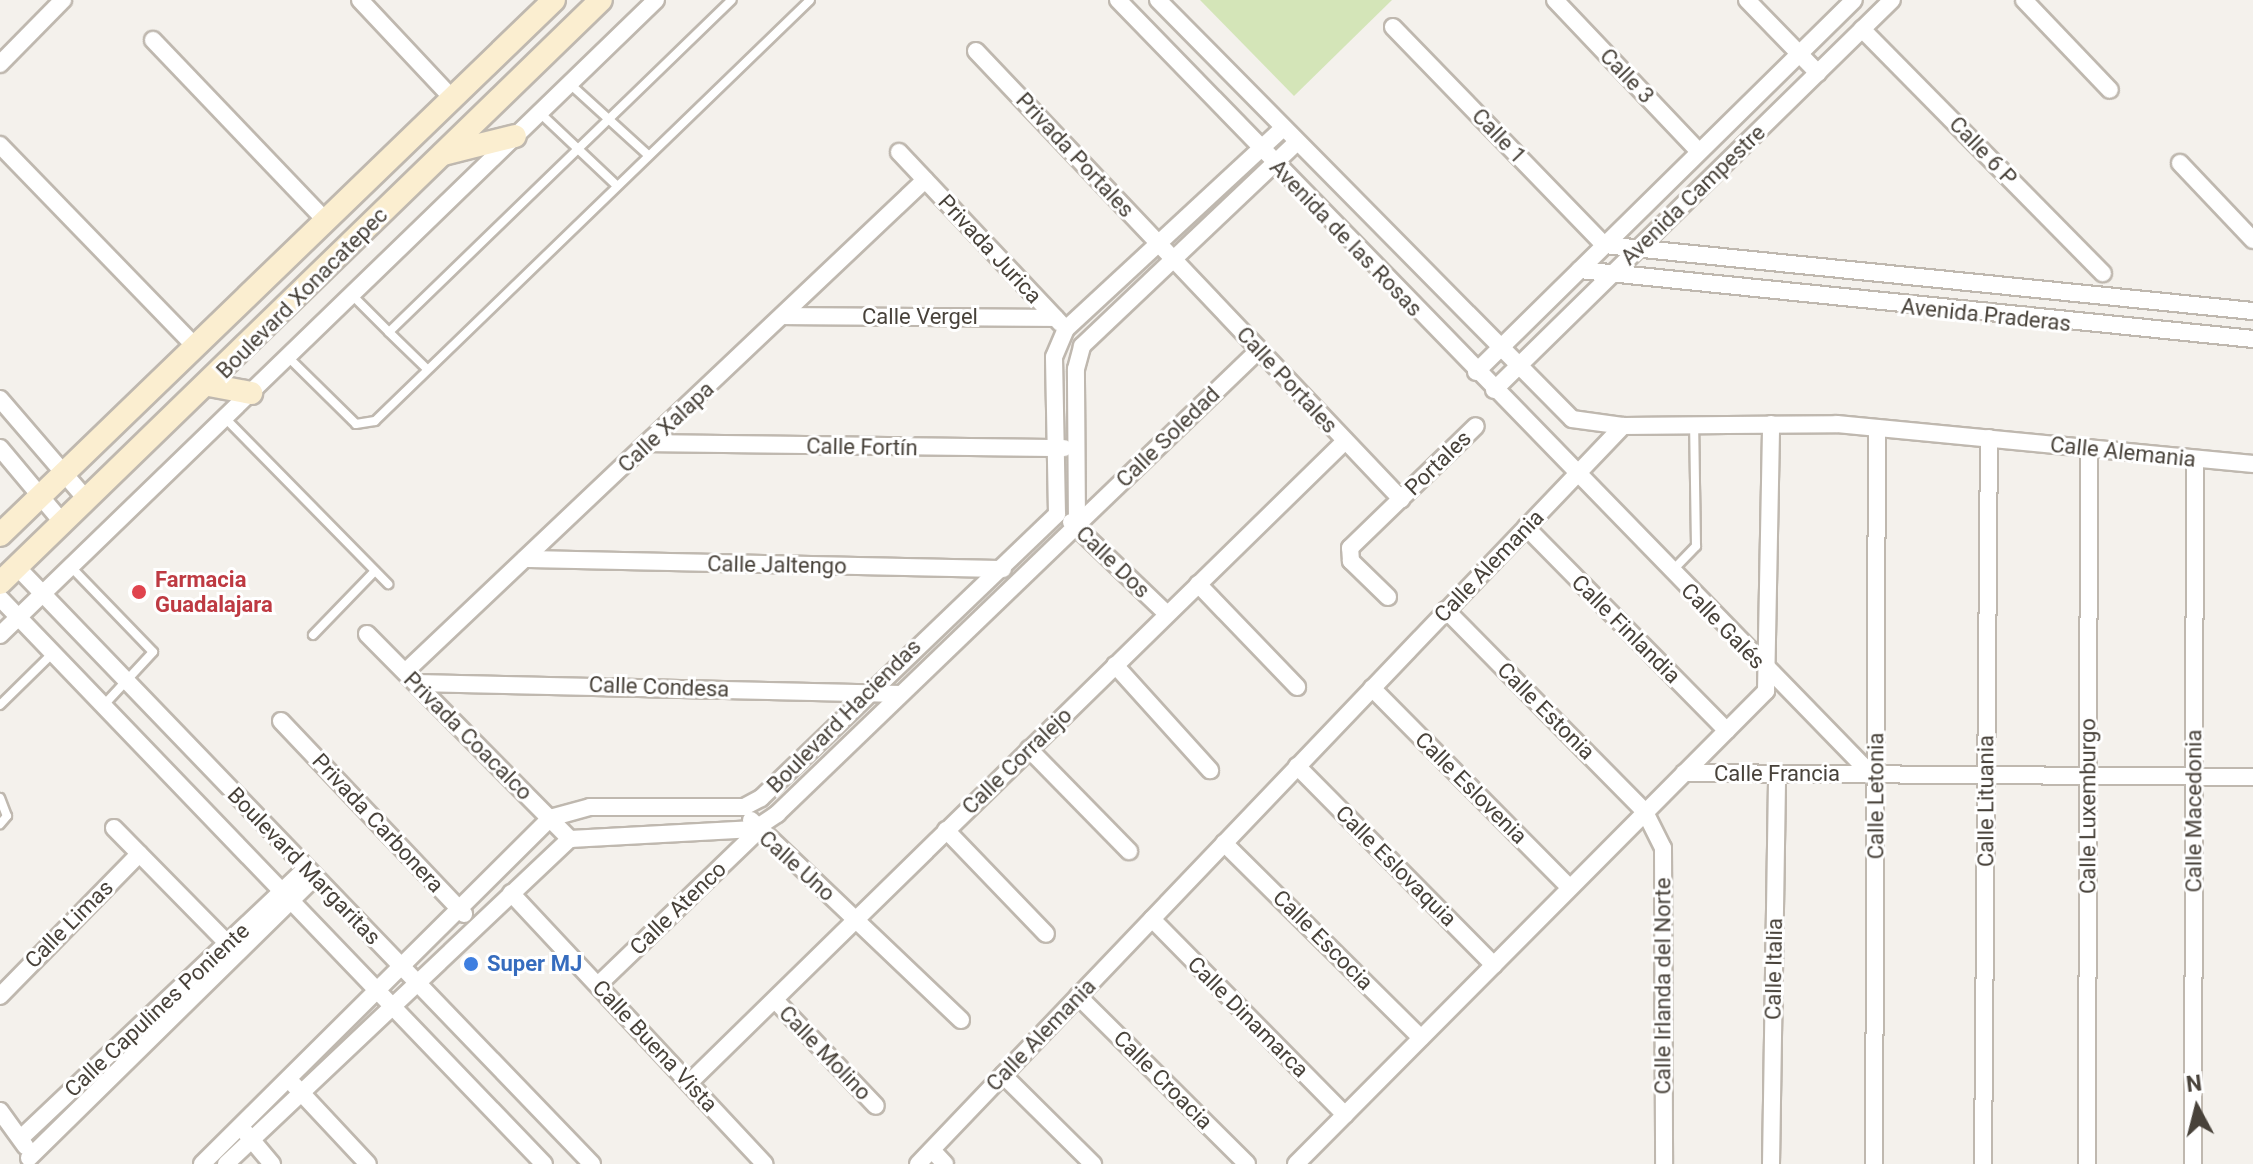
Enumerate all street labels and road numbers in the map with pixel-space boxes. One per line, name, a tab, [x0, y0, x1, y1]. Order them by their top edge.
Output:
street label: Calle 3	[1594, 43, 1660, 109]
street label: Privada Portales	[1011, 87, 1139, 223]
street label: Calle 1	[1466, 103, 1532, 169]
street label: Calle 6 P	[1944, 111, 2022, 191]
street label: Avenida Campestre	[1615, 119, 1771, 271]
street label: Avenida de las Rosas	[1264, 154, 1428, 322]
street label: Privada Jurica	[933, 189, 1047, 309]
street label: Boulevard Xonacatepec	[211, 202, 393, 384]
street label: Avenida Praderas	[1900, 293, 2072, 337]
street label: Calle Vergel	[862, 304, 978, 330]
street label: Calle Portales	[1231, 321, 1343, 439]
street label: Calle Xalapa	[613, 376, 719, 478]
street label: Calle Soledad	[1111, 381, 1225, 493]
street label: Portales	[1399, 425, 1477, 501]
street label: Calle Alemania	[2049, 431, 2197, 473]
street label: Calle Fortín	[806, 433, 918, 461]
street label: Calle Alemania	[1429, 504, 1549, 628]
street label: Calle Dos	[1071, 520, 1155, 604]
street label: Calle Jaltengo	[707, 551, 847, 579]
street label: Calle Finlandia	[1566, 569, 1686, 689]
street label: Calle Galés	[1675, 577, 1771, 675]
street label: Boulevard Haciendas	[762, 634, 926, 798]
street label: Calle Estonia	[1492, 657, 1600, 765]
street label: Privada Coacalco	[398, 666, 538, 806]
street label: Calle Condesa	[588, 671, 730, 703]
street label: Calle Corralejo	[957, 702, 1077, 820]
street label: Calle Luxemburgo	[2075, 718, 2101, 894]
street label: Calle Eslovenia	[1410, 727, 1532, 849]
street label: Calle Macedonia	[2181, 730, 2207, 892]
street label: Calle Letonia	[1863, 733, 1889, 859]
street label: Calle Lituania	[1973, 735, 1999, 867]
street label: Privada Carbonera	[307, 748, 449, 898]
street label: Calle Francia	[1714, 761, 1840, 787]
street label: Boulevard Margaritas	[222, 782, 386, 950]
street label: Calle Eslovaquia	[1330, 800, 1462, 932]
street label: Calle Uno	[754, 825, 840, 907]
street label: Calle Atenco	[624, 856, 732, 960]
street label: Calle Limas	[19, 874, 119, 974]
street label: Calle Irlanda del Norte	[1650, 878, 1676, 1094]
street label: Calle Escocia	[1267, 884, 1379, 996]
street label: Calle Capulines Poniente	[59, 918, 255, 1102]
street label: Calle Italia	[1760, 918, 1788, 1020]
street label: Calle Dinamarca	[1182, 951, 1314, 1083]
street label: Calle Alemania	[981, 973, 1101, 1097]
street label: Calle Buena Vista	[587, 974, 723, 1118]
street label: Calle Molino	[773, 1000, 877, 1106]
street label: Calle Croacia	[1108, 1025, 1218, 1135]

